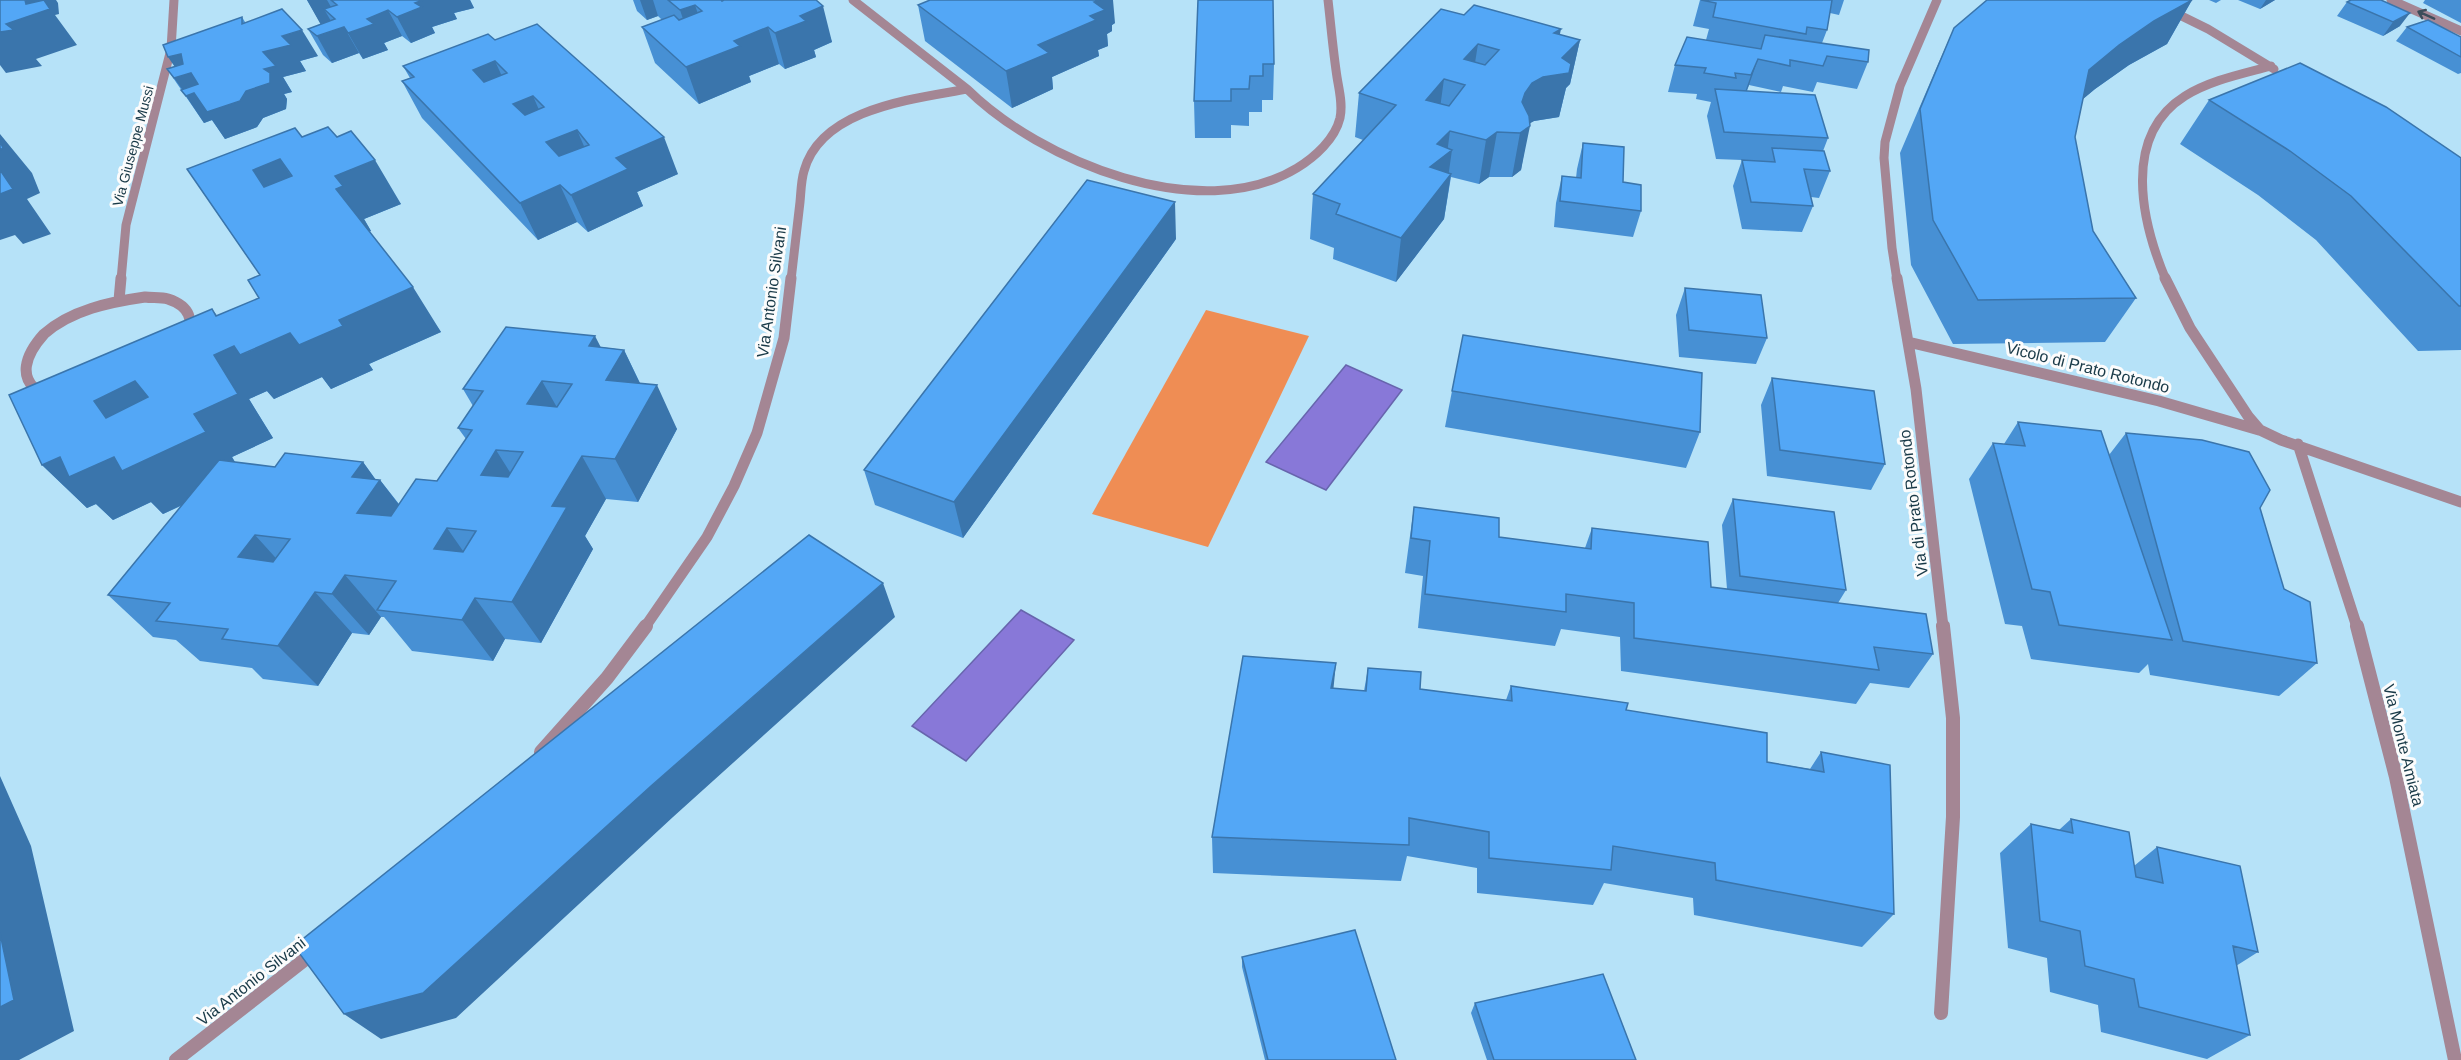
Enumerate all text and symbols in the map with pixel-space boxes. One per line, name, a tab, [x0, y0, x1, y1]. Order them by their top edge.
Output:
one-way arrow	[2418, 9, 2436, 21]
street label: Via Giuseppe Mussi	[109, 84, 157, 208]
street label: Via Antonio Silvani	[754, 225, 789, 359]
street label: Vicolo di Prato Rotondo	[2004, 339, 2171, 396]
street label: Via di Prato Rotondo	[1896, 429, 1931, 577]
street label: Via Monte Amiata	[2380, 682, 2427, 808]
street label: Via Antonio Silvani	[194, 934, 309, 1029]

